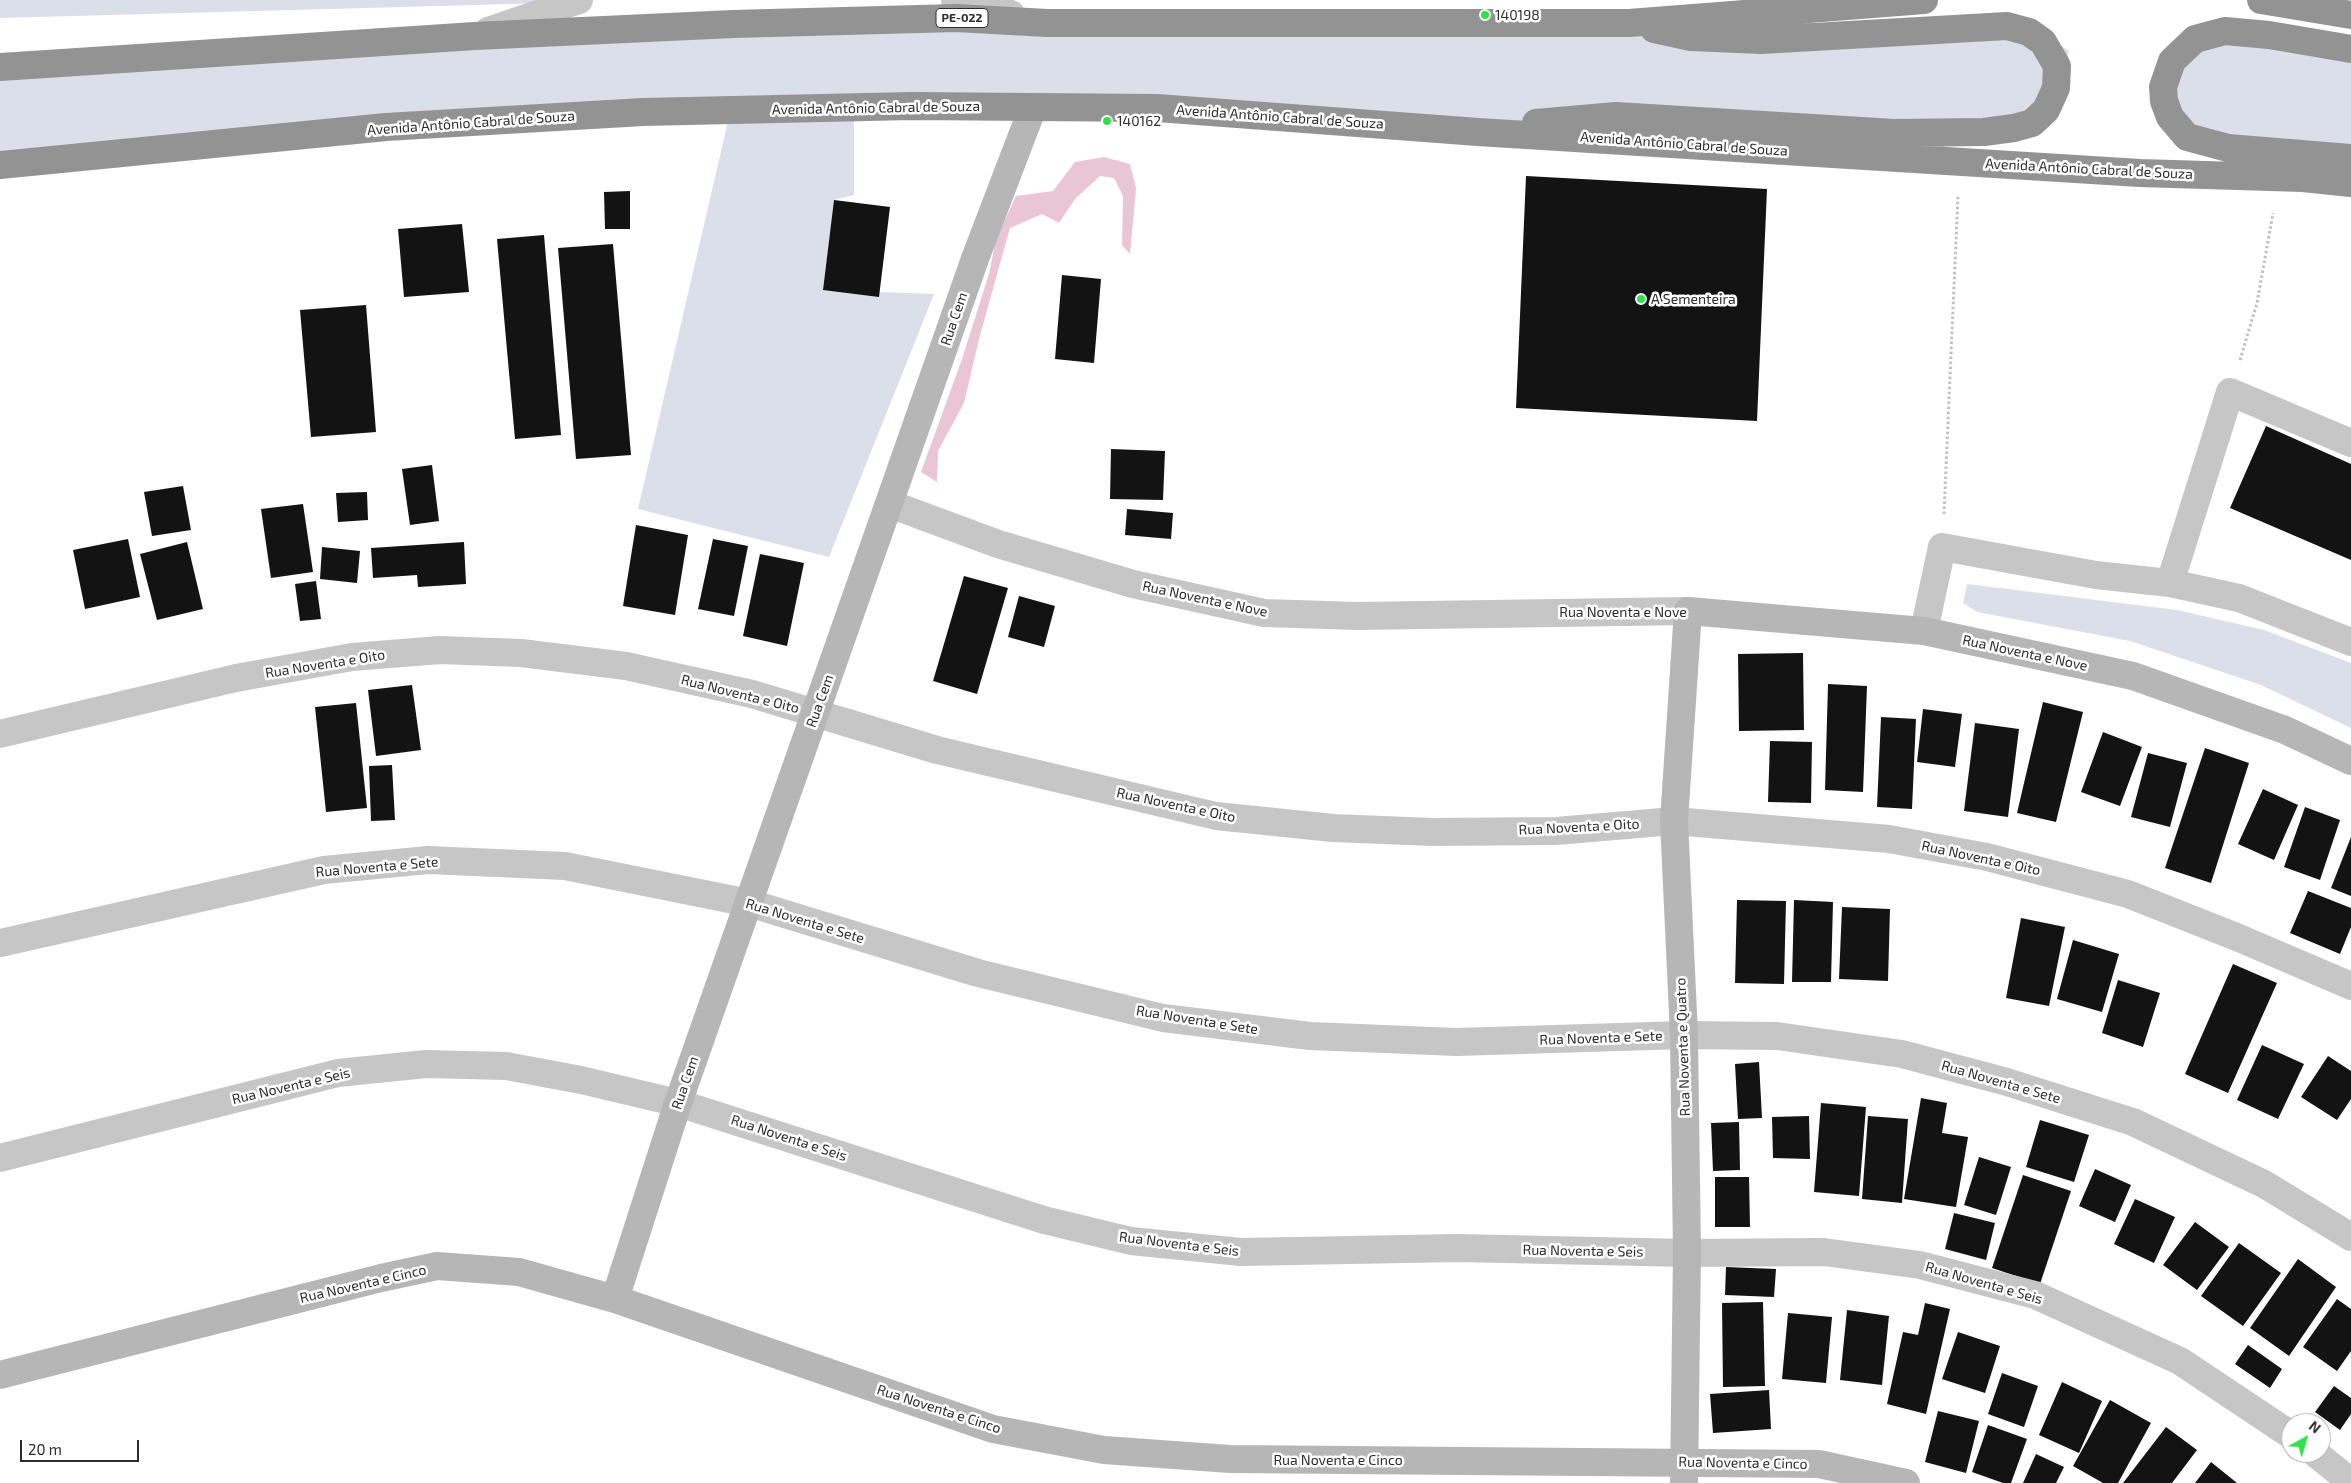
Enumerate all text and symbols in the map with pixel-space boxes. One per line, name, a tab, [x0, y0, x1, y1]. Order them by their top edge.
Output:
place label: 140198	[1495, 7, 1540, 23]
road number: PE-022	[936, 8, 988, 28]
marker: 140198	[1479, 9, 1491, 21]
street label: Avenida Antônio Cabral de Souza	[772, 98, 980, 118]
street label: Avenida Antônio Cabral de Souza	[1176, 101, 1384, 133]
street label: Avenida Antônio Cabral de Souza	[367, 107, 575, 139]
place label: 140162	[1117, 113, 1161, 129]
marker: 140162	[1101, 115, 1113, 127]
street label: Avenida Antônio Cabral de Souza	[1580, 128, 1788, 160]
street label: Avenida Antônio Cabral de Souza	[1985, 155, 2193, 183]
street label: Rua Cem	[937, 290, 971, 348]
place label: A Sementeira	[1651, 291, 1736, 307]
marker: A Sementeira	[1635, 293, 1647, 305]
street label: Rua Noventa e Nove	[1141, 578, 1269, 620]
street label: Rua Noventa e Nove	[1559, 604, 1687, 620]
street label: Rua Noventa e Nove	[1961, 632, 2089, 674]
street label: Rua Noventa e Oito	[264, 646, 386, 682]
street label: Rua Noventa e Oito	[679, 671, 801, 717]
street label: Rua Cem	[803, 672, 837, 730]
street label: Rua Noventa e Oito	[1115, 784, 1237, 826]
street label: Rua Noventa e Oito	[1518, 815, 1640, 839]
street label: Rua Noventa e Oito	[1920, 837, 2042, 879]
street label: Rua Noventa e Sete	[315, 853, 439, 881]
street label: Rua Noventa e Sete	[744, 895, 866, 947]
street label: Rua Noventa e Quatro	[1672, 977, 1694, 1117]
street label: Rua Noventa e Sete	[1135, 1002, 1259, 1038]
street label: Rua Noventa e Sete	[1539, 1027, 1663, 1049]
street label: Rua Cem	[668, 1054, 702, 1112]
street label: Rua Noventa e Sete	[1939, 1057, 2063, 1107]
street label: Rua Noventa e Seis	[230, 1064, 352, 1108]
street label: Rua Noventa e Seis	[729, 1111, 849, 1165]
street label: Rua Noventa e Seis	[1118, 1228, 1240, 1260]
street label: Rua Noventa e Seis	[1522, 1242, 1644, 1260]
street label: Rua Noventa e Seis	[1924, 1258, 2044, 1308]
street label: Rua Noventa e Cinco	[298, 1261, 428, 1307]
street label: Rua Noventa e Cinco	[875, 1381, 1003, 1437]
north arrow	[2281, 1413, 2331, 1463]
text: N	[2306, 1417, 2324, 1437]
scale bar	[22, 1430, 141, 1462]
text: 20 m	[28, 1440, 62, 1458]
street label: Rua Noventa e Cinco	[1273, 1452, 1403, 1468]
street label: Rua Noventa e Cinco	[1678, 1453, 1808, 1473]

